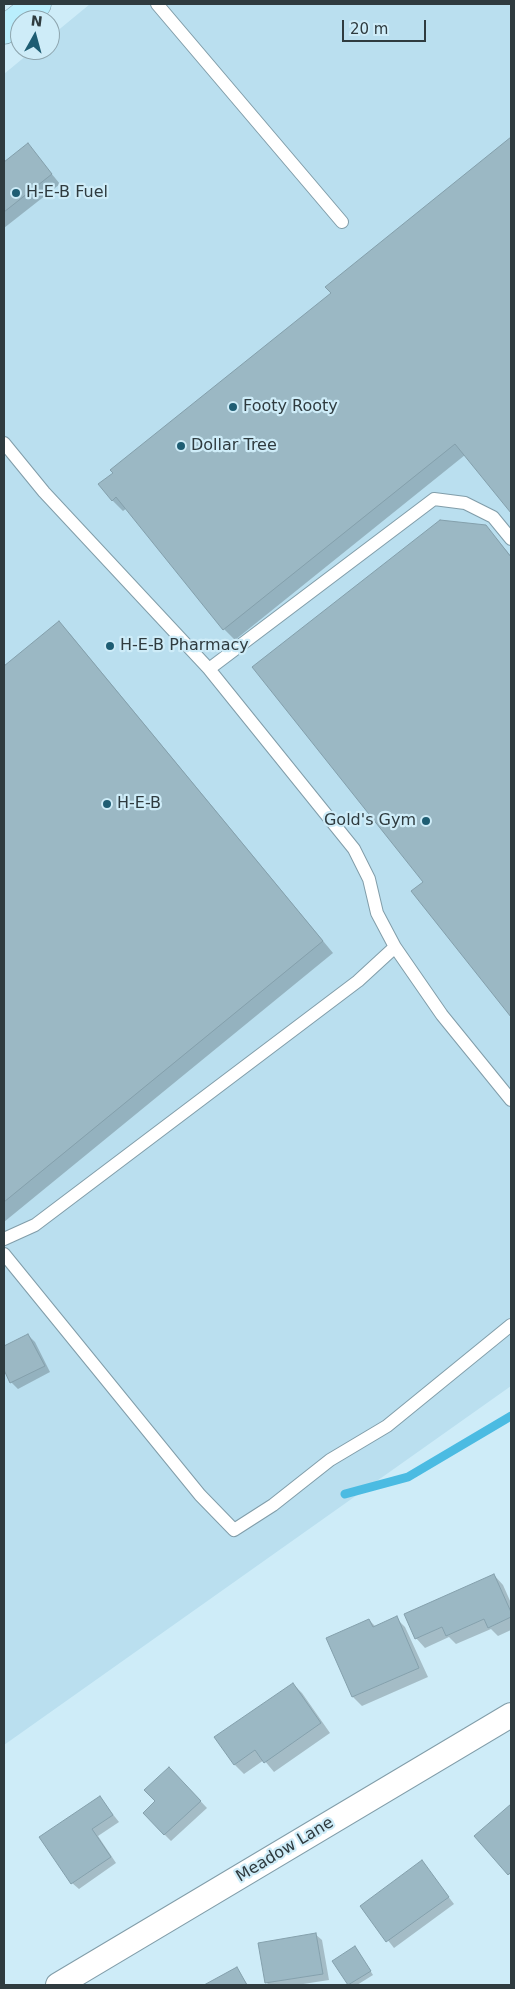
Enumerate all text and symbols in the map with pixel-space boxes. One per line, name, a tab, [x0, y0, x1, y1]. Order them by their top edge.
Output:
north arrow	[10, 10, 60, 60]
scale bar	[345, 10, 429, 42]
text: N	[30, 12, 43, 30]
text: 20 m	[350, 20, 388, 38]
place label: H-E-B Fuel	[26, 183, 108, 203]
marker: H-E-B Fuel	[10, 187, 22, 199]
place label: Footy Rooty	[243, 397, 338, 417]
marker: Footy Rooty	[227, 401, 239, 413]
place label: Dollar Tree	[191, 436, 277, 456]
marker: Dollar Tree	[175, 440, 187, 452]
place label: H-E-B Pharmacy	[120, 636, 249, 656]
marker: H-E-B Pharmacy	[104, 640, 116, 652]
place label: H-E-B	[117, 794, 161, 814]
marker: H-E-B	[101, 798, 113, 810]
place label: Gold's Gym	[324, 811, 416, 831]
marker: Gold's Gym	[420, 815, 432, 827]
street label: Meadow Lane	[233, 1813, 337, 1887]

